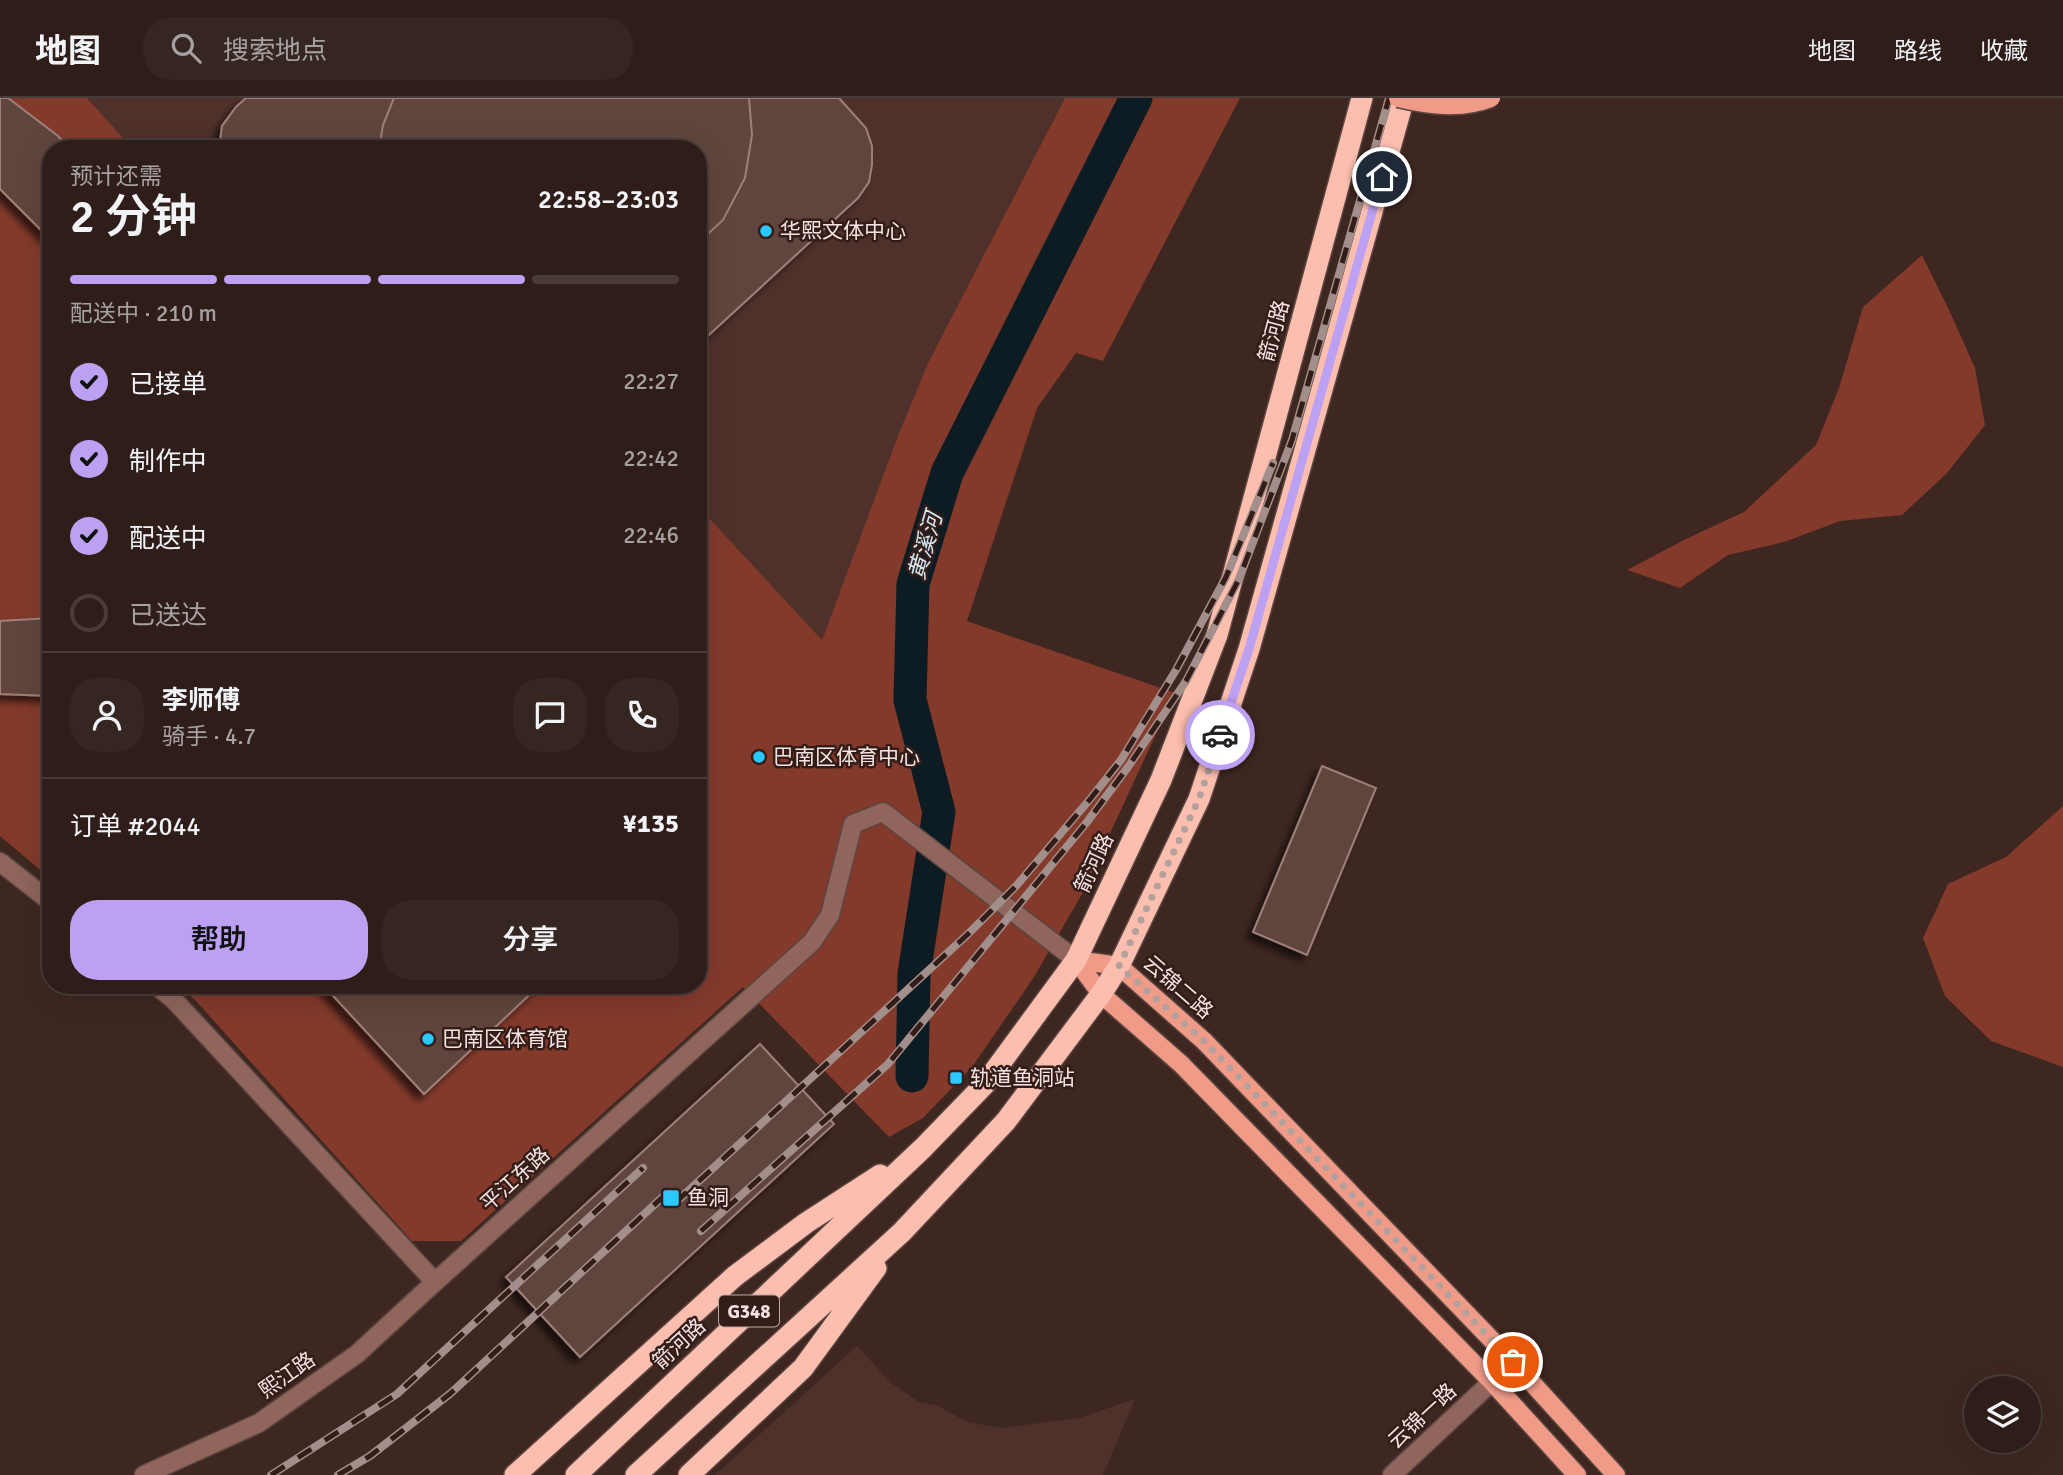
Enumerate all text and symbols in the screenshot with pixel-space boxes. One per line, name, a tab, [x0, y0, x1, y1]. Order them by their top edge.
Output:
search box	[143, 17, 633, 80]
icon: search	[167, 29, 205, 67]
text: 地图	[35, 31, 101, 72]
text: 搜索地点	[223, 35, 327, 67]
text: 地图	[1808, 36, 1856, 66]
text: 路线	[1894, 36, 1942, 66]
text: 收藏	[1980, 36, 2028, 66]
pin	[1352, 147, 1412, 207]
icon: home	[1363, 158, 1401, 196]
text: 预计还需	[70, 162, 162, 191]
text: 22:58–23:03	[538, 184, 679, 216]
text: 2 分钟	[70, 189, 197, 245]
place label: 华熙文体中心	[780, 218, 906, 244]
marker: 华熙文体中心	[758, 223, 774, 239]
street label: 箭河路	[1253, 297, 1295, 365]
text: 配送中 · 210 m	[70, 299, 217, 328]
icon: check	[70, 363, 108, 401]
text: 22:27	[623, 367, 679, 396]
text: 已接单	[129, 369, 207, 401]
icon: check	[70, 440, 108, 478]
text: 22:42	[623, 444, 679, 473]
text: 制作中	[129, 446, 207, 478]
water label: 黄溪河	[902, 505, 950, 583]
icon: check	[70, 517, 108, 555]
text: 22:46	[623, 521, 679, 550]
text: 配送中	[129, 523, 207, 555]
text: 已送达	[129, 600, 207, 632]
button: person	[70, 678, 144, 752]
button: chat	[513, 678, 587, 752]
button: phone	[605, 678, 679, 752]
text: 李师傅	[162, 685, 240, 717]
courier	[1185, 700, 1255, 770]
icon: car	[1201, 716, 1239, 754]
text: 骑手 · 4.7	[162, 722, 256, 751]
place label: 巴南区体育中心	[773, 744, 920, 770]
marker: 巴南区体育中心	[751, 749, 767, 765]
text: ¥135	[623, 808, 679, 840]
text: 订单 #2044	[70, 811, 201, 843]
street label: 箭河路	[1069, 829, 1119, 897]
button: 帮助	[70, 900, 368, 980]
button: 分享	[382, 900, 679, 980]
street label: 云锦二路	[1138, 950, 1218, 1024]
place label: 巴南区体育馆	[442, 1026, 568, 1052]
marker: 巴南区体育馆	[420, 1031, 436, 1047]
place label: 轨道鱼洞站	[970, 1065, 1075, 1091]
marker: 轨道鱼洞站	[948, 1070, 964, 1086]
street label: 平江东路	[475, 1141, 555, 1217]
place label: 鱼洞	[687, 1185, 729, 1211]
marker: 鱼洞	[661, 1188, 681, 1208]
road number: G348	[719, 1296, 779, 1326]
street label: 箭河路	[647, 1313, 711, 1375]
pin	[1483, 1332, 1543, 1392]
icon: bag	[1494, 1343, 1532, 1381]
street label: 熙江路	[254, 1346, 320, 1404]
map controls	[1964, 1376, 2041, 1453]
button: layers	[1964, 1376, 2041, 1453]
street label: 云锦一路	[1382, 1378, 1462, 1454]

